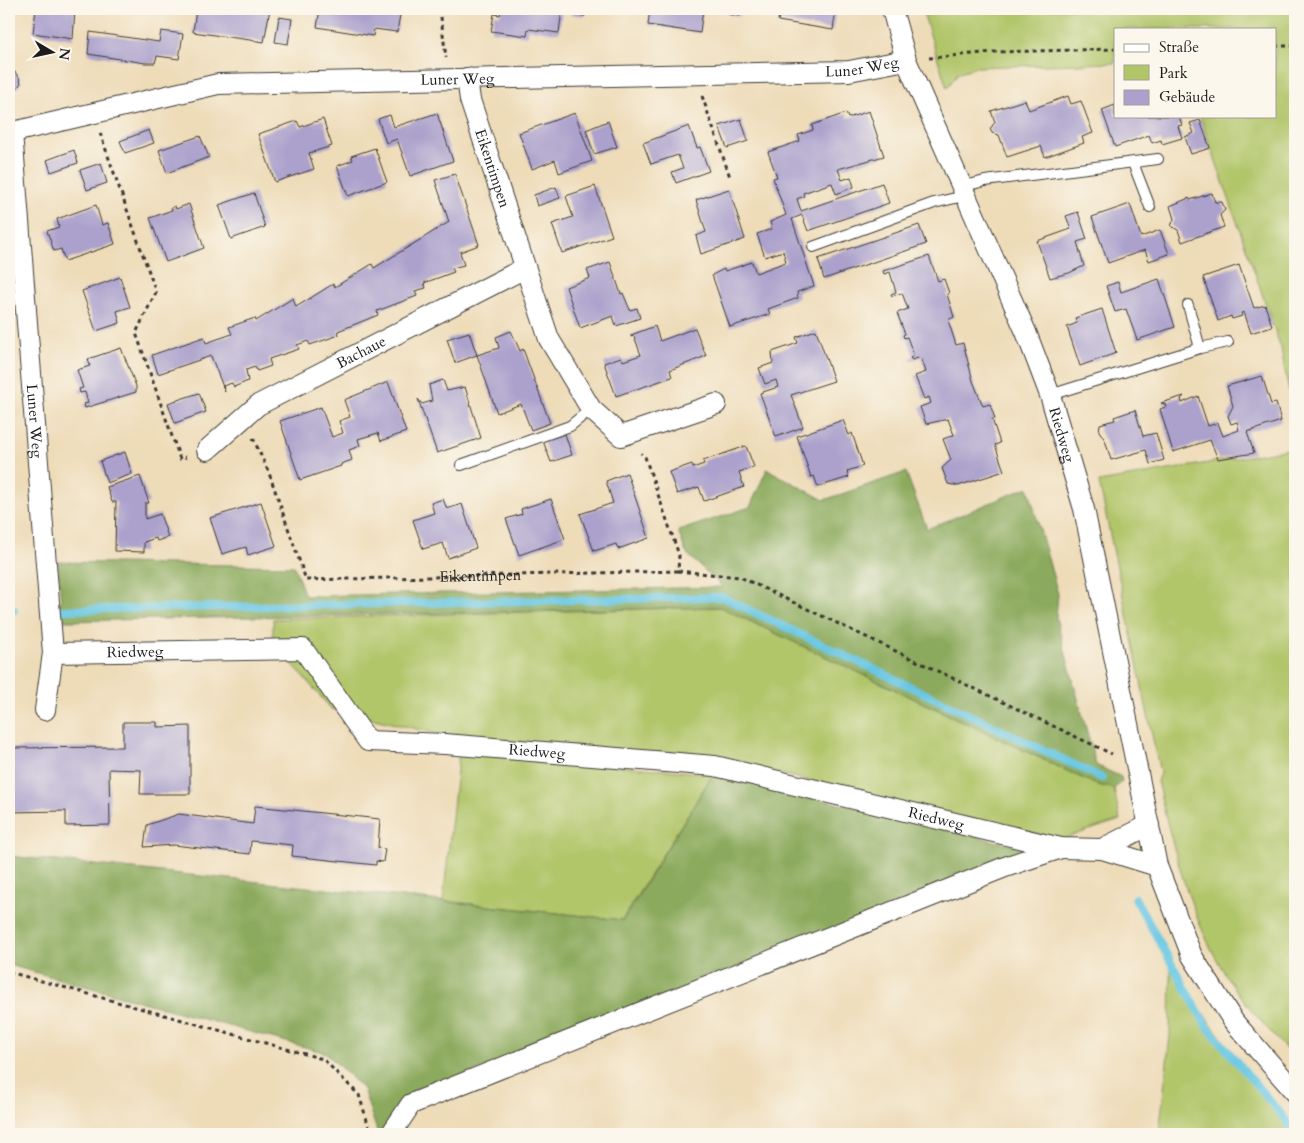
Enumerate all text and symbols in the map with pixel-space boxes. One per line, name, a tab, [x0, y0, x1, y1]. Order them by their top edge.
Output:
north arrow	[28, 28, 78, 78]
legend	[1114, 28, 1276, 118]
text: Straße	[1159, 37, 1199, 57]
text: N	[54, 46, 75, 61]
street label: Luner Weg	[825, 52, 901, 81]
text: Park	[1159, 63, 1188, 83]
street label: Luner Weg	[420, 68, 495, 90]
text: Gebäude	[1159, 87, 1216, 107]
street label: Eikentimpen	[470, 126, 515, 211]
street label: Bachaue	[333, 331, 390, 373]
street label: Luner Weg	[22, 383, 48, 459]
street label: Riedweg	[1044, 405, 1080, 465]
street label: Eikentimpen	[439, 565, 522, 587]
street label: Riedweg	[106, 641, 164, 662]
street label: Riedweg	[508, 739, 567, 764]
street label: Riedweg	[906, 802, 967, 835]

